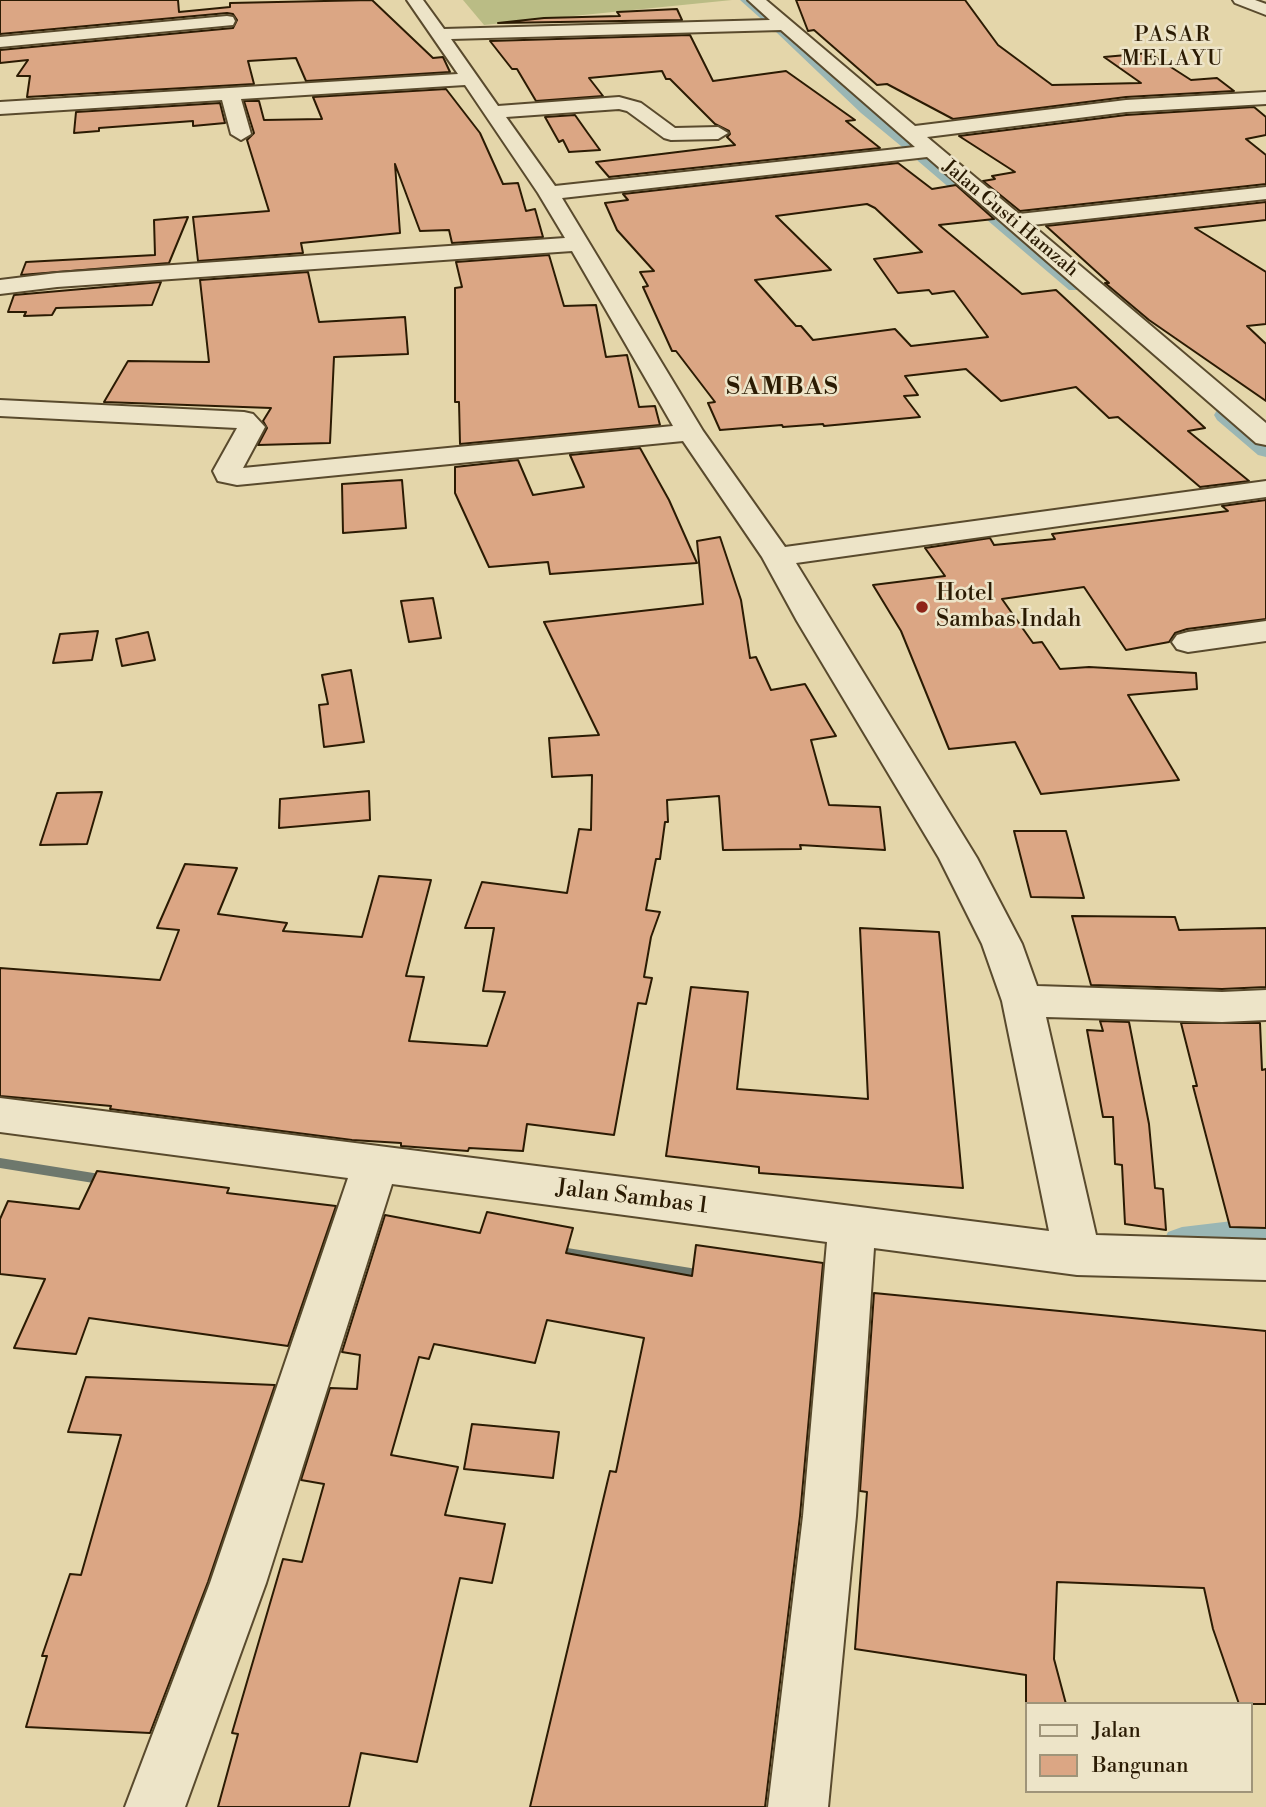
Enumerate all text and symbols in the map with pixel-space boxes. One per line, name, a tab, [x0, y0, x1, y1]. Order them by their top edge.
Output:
district label: PASAR MELAYU	[1122, 23, 1224, 73]
street label: Jalan Gusti Hamzah	[938, 156, 1082, 282]
district label: SAMBAS	[727, 374, 839, 402]
place label: Hotel Sambas Indah	[936, 580, 1081, 634]
marker: Hotel Sambas Indah	[914, 599, 930, 615]
street label: Jalan Sambas 1	[555, 1175, 709, 1221]
legend	[1024, 1702, 1252, 1793]
text: Jalan	[1092, 1718, 1141, 1744]
text: Bangunan	[1092, 1753, 1188, 1779]

